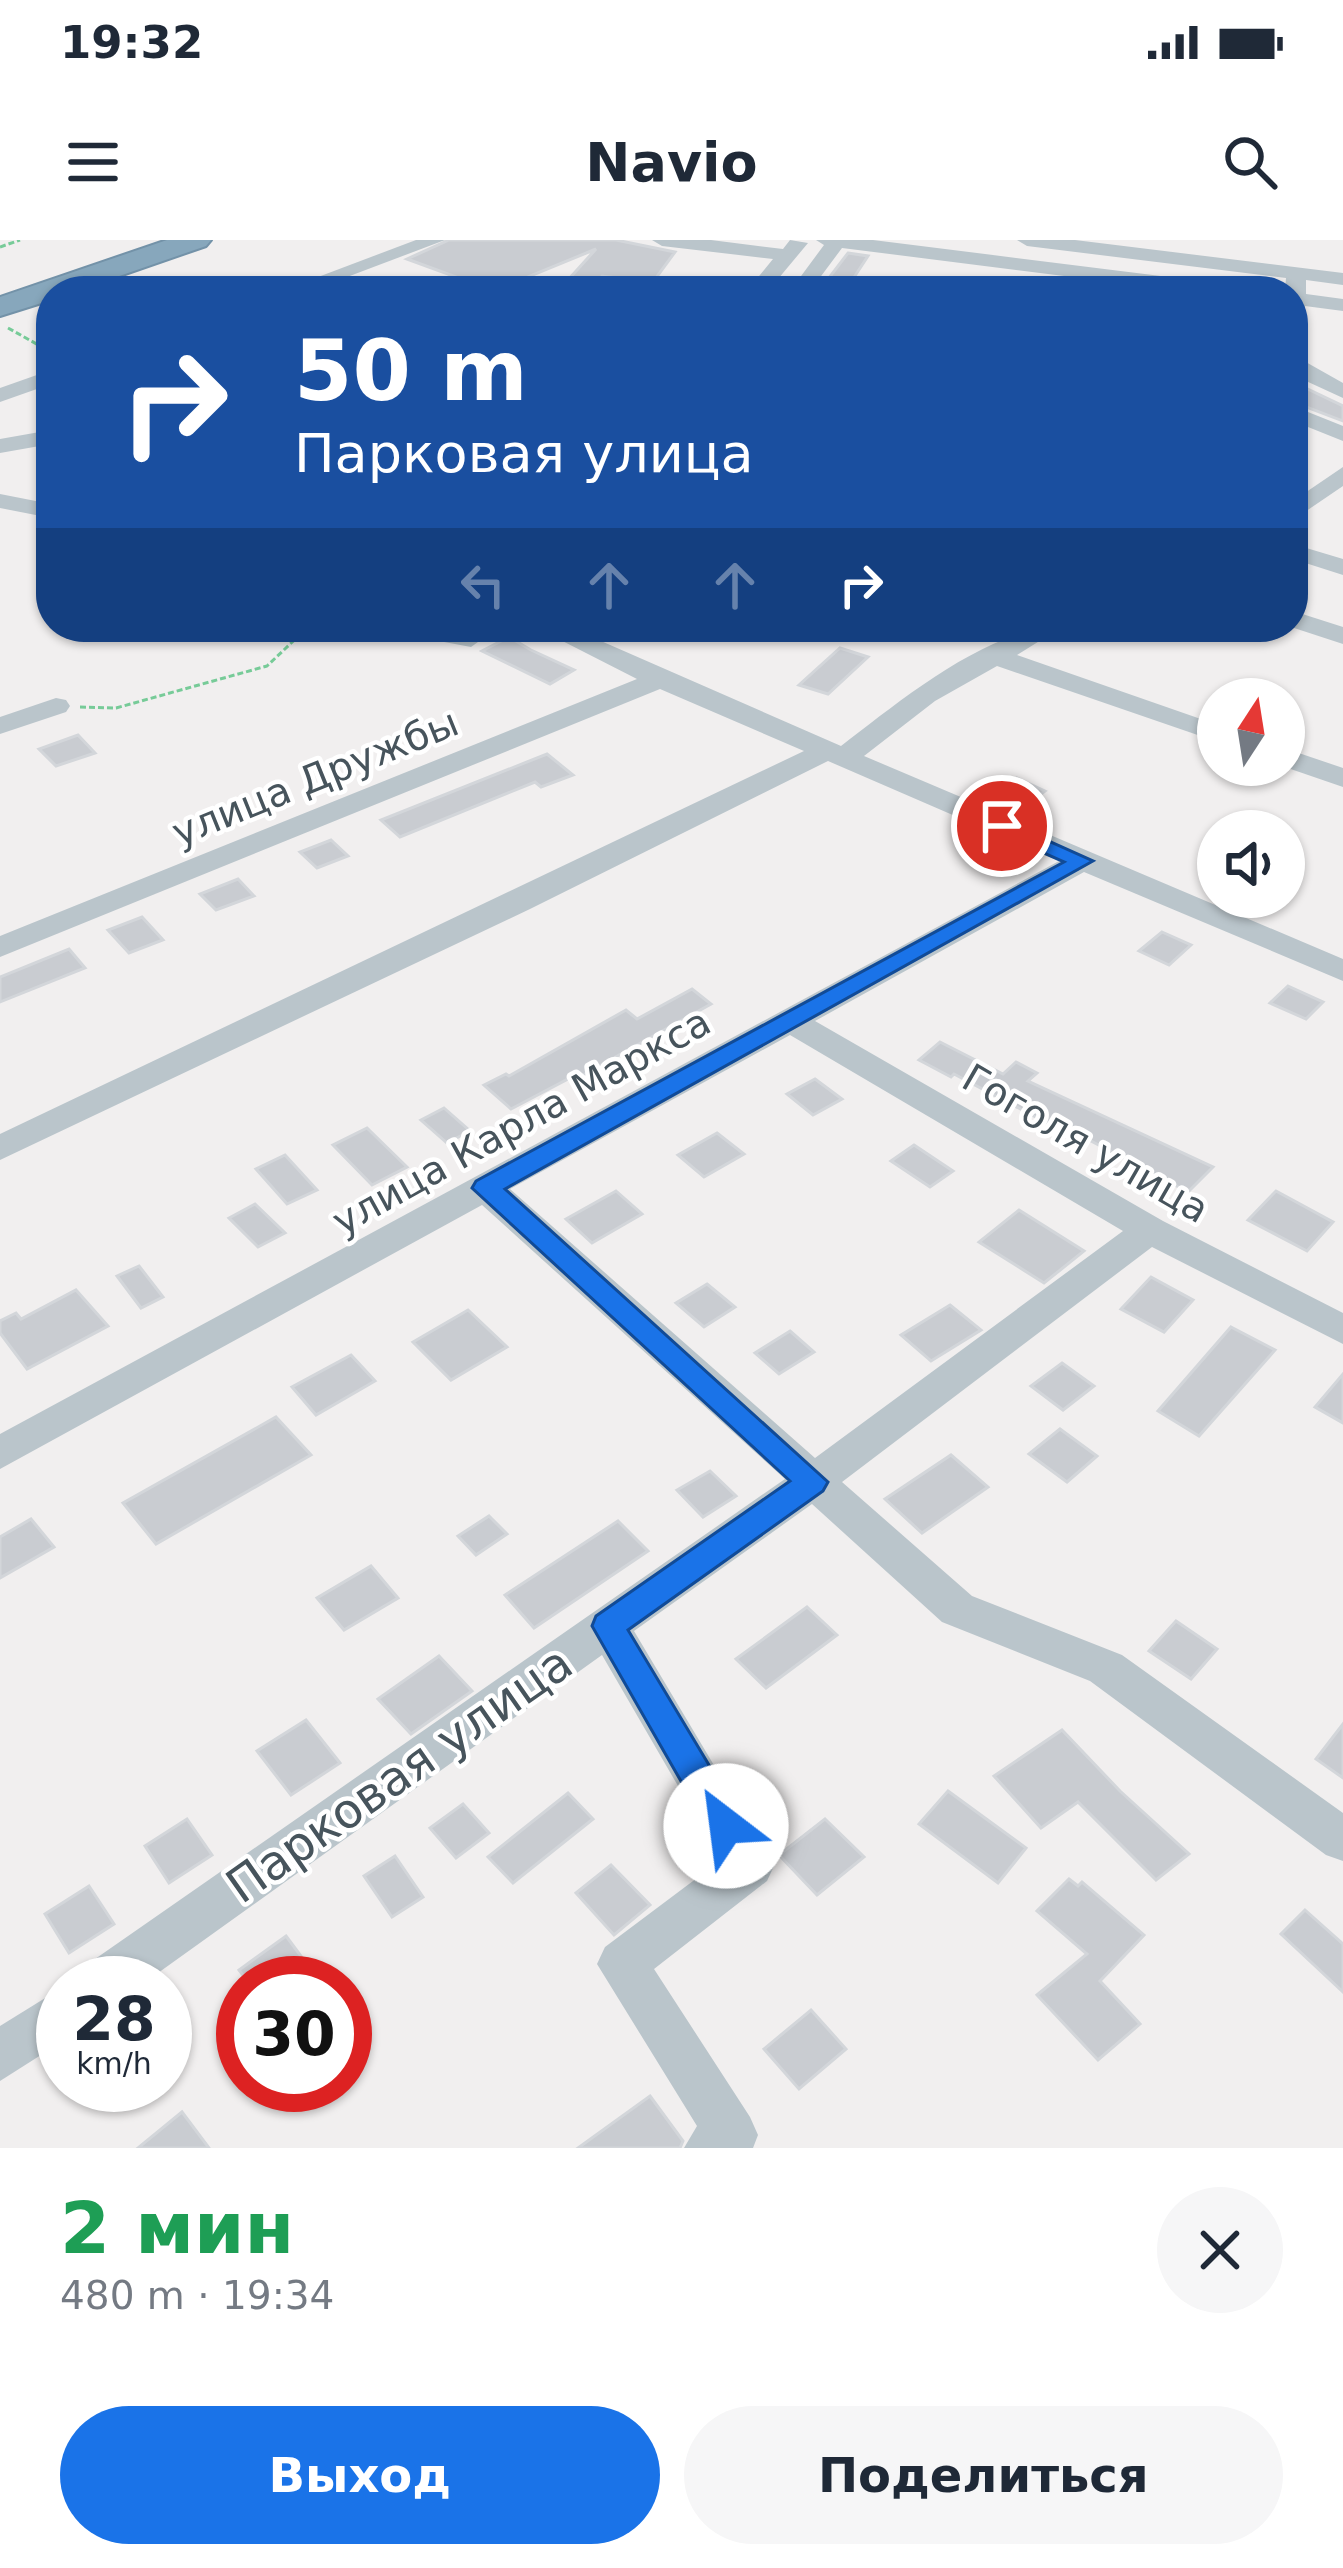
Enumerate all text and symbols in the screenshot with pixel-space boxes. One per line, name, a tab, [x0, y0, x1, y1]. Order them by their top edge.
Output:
text: 19:32	[60, 16, 203, 69]
icon: menu	[60, 129, 126, 195]
icon: search	[1217, 129, 1283, 195]
text: Navio	[585, 131, 758, 194]
text: 50 m	[294, 322, 528, 420]
icon: right	[96, 324, 252, 480]
text: Парковая улица	[294, 422, 754, 485]
icon: left	[450, 552, 516, 618]
icon: ahead	[576, 552, 642, 618]
icon: ahead	[702, 552, 768, 618]
icon: right	[828, 552, 894, 618]
north arrow	[1197, 678, 1305, 786]
map controls	[1197, 678, 1305, 918]
street label: улица Дружбы	[166, 700, 465, 855]
pin	[951, 775, 1053, 877]
icon: arrive	[969, 793, 1035, 859]
button: sound	[1197, 810, 1305, 918]
street label: улица Карла Маркса	[324, 999, 718, 1244]
street label: Гоголя улица	[955, 1055, 1217, 1232]
street label: Парковая улица	[216, 1634, 582, 1914]
position arrow	[663, 1763, 789, 1889]
speed limit sign: 30	[216, 1956, 372, 2112]
text: 28	[72, 1984, 156, 2054]
text: km/h	[76, 2046, 152, 2081]
text: 2 мин	[60, 2186, 294, 2270]
button: close	[1157, 2187, 1283, 2313]
text: 480 m · 19:34	[60, 2273, 334, 2318]
button: Выход	[60, 2406, 660, 2544]
button: Поделиться	[684, 2406, 1283, 2544]

